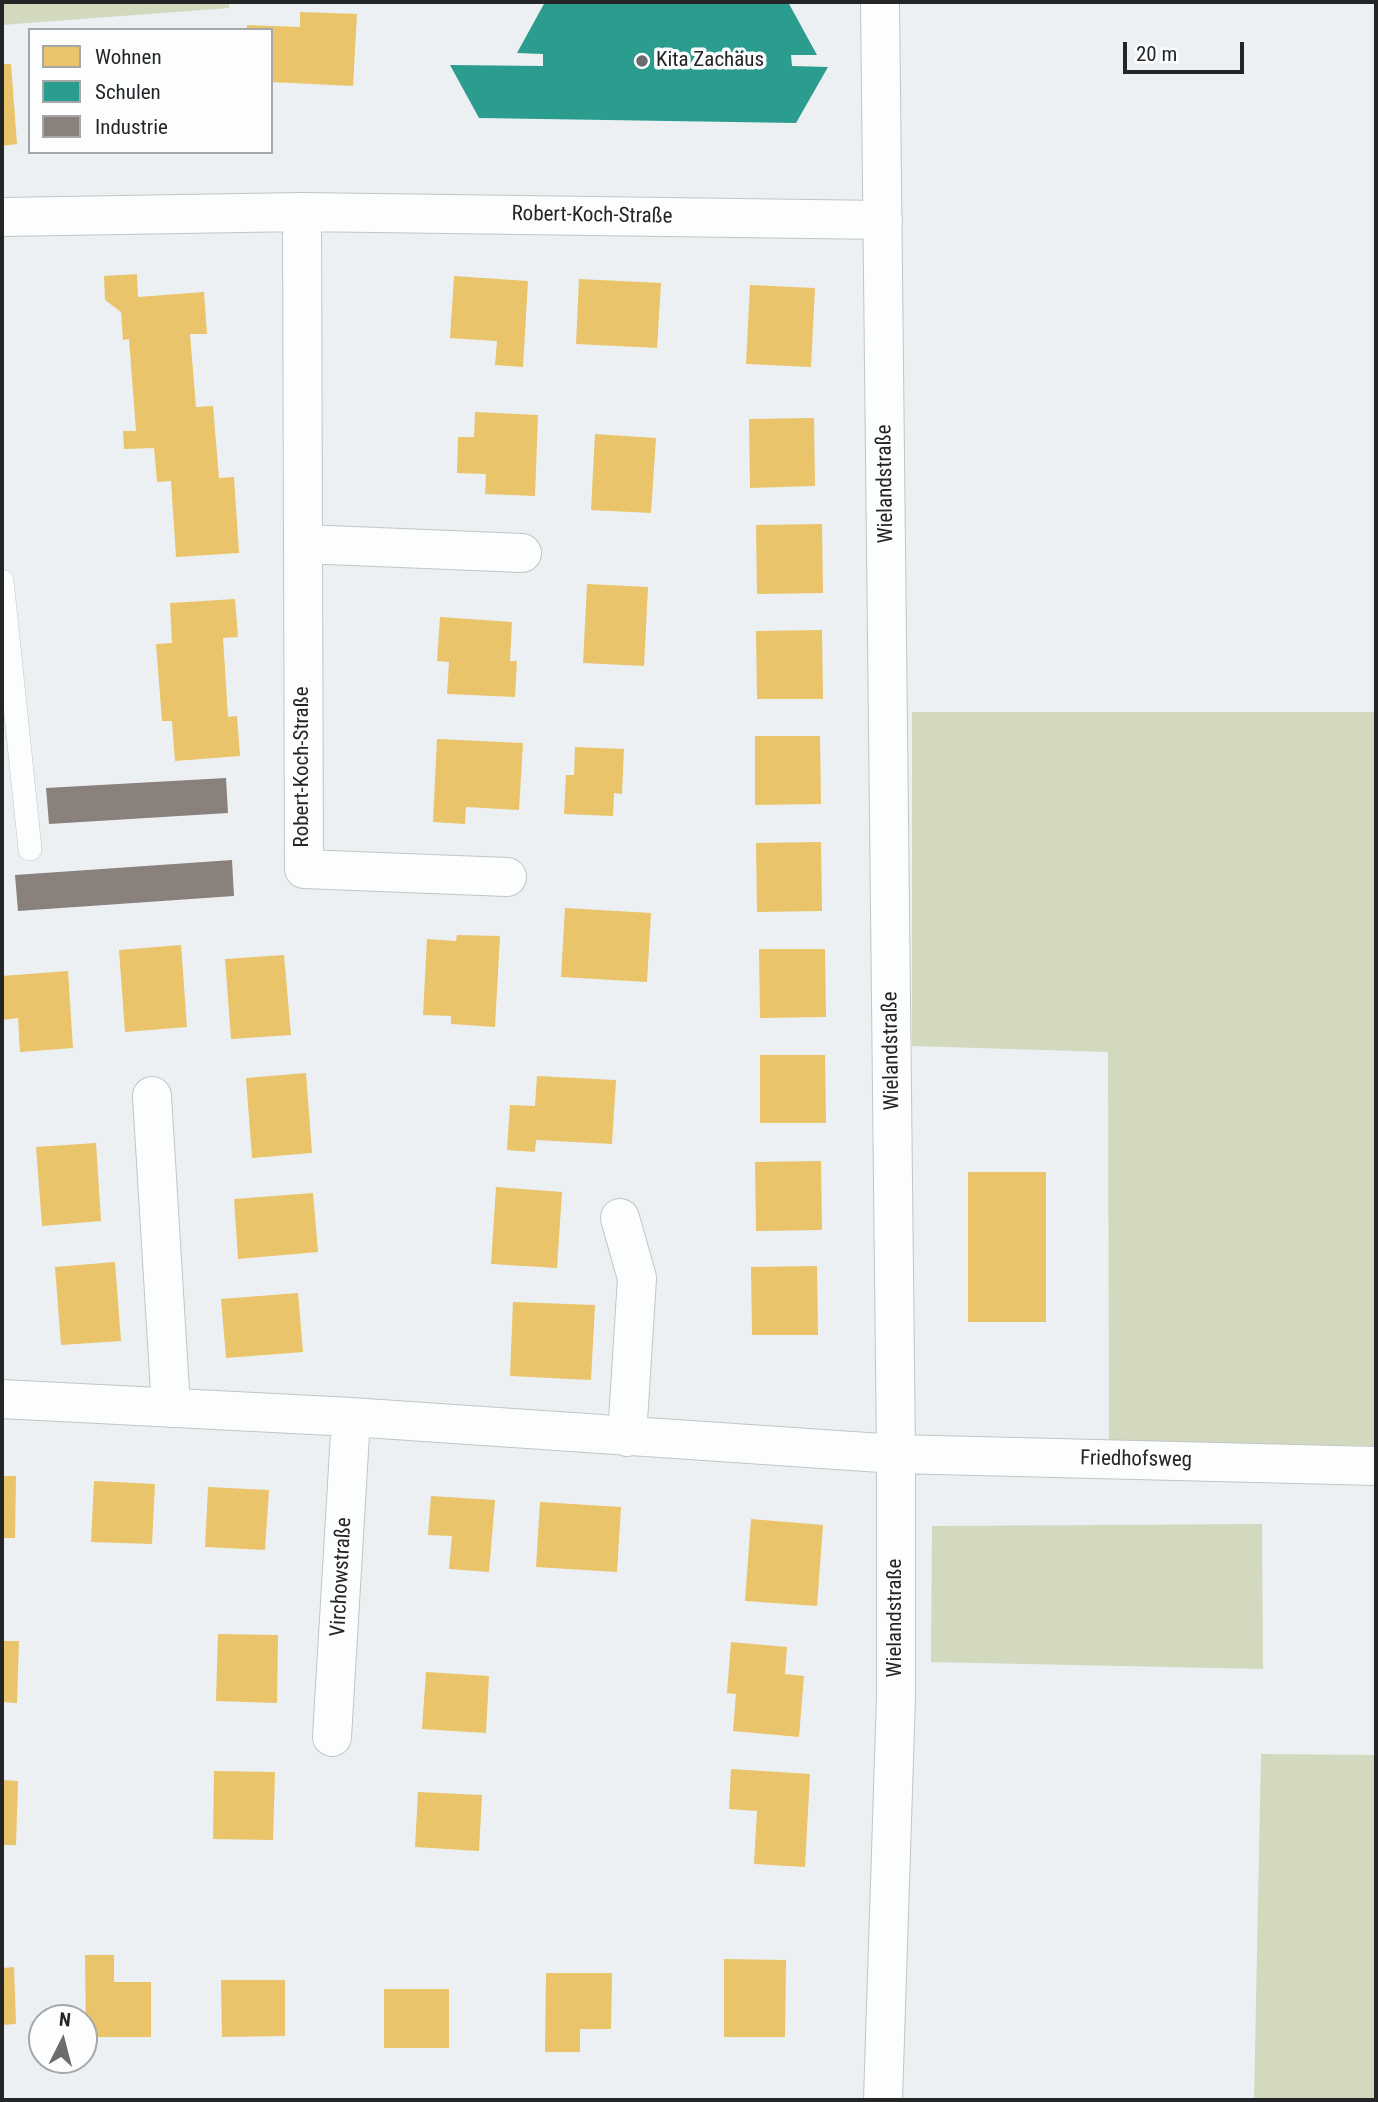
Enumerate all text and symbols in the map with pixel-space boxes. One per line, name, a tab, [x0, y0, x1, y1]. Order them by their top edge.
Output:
legend	[28, 28, 273, 154]
scale bar	[1126, 28, 1247, 72]
text: 20 m	[1136, 42, 1177, 66]
text: Wohnen	[95, 45, 162, 69]
place label: Kita Zachäus	[656, 48, 764, 74]
marker: Kita Zachäus	[634, 53, 650, 69]
text: Schulen	[95, 80, 161, 104]
text: Industrie	[95, 115, 168, 139]
street label: Robert-Koch-Straße	[511, 202, 673, 230]
street label: Wielandstraße	[872, 424, 900, 544]
street label: Robert-Koch-Straße	[290, 687, 316, 847]
street label: Wielandstraße	[878, 991, 906, 1111]
street label: Friedhofsweg	[1080, 1446, 1192, 1474]
street label: Virchowstraße	[326, 1517, 358, 1637]
street label: Wielandstraße	[883, 1559, 909, 1677]
north arrow	[28, 2004, 98, 2074]
text: N	[58, 2008, 72, 2032]

